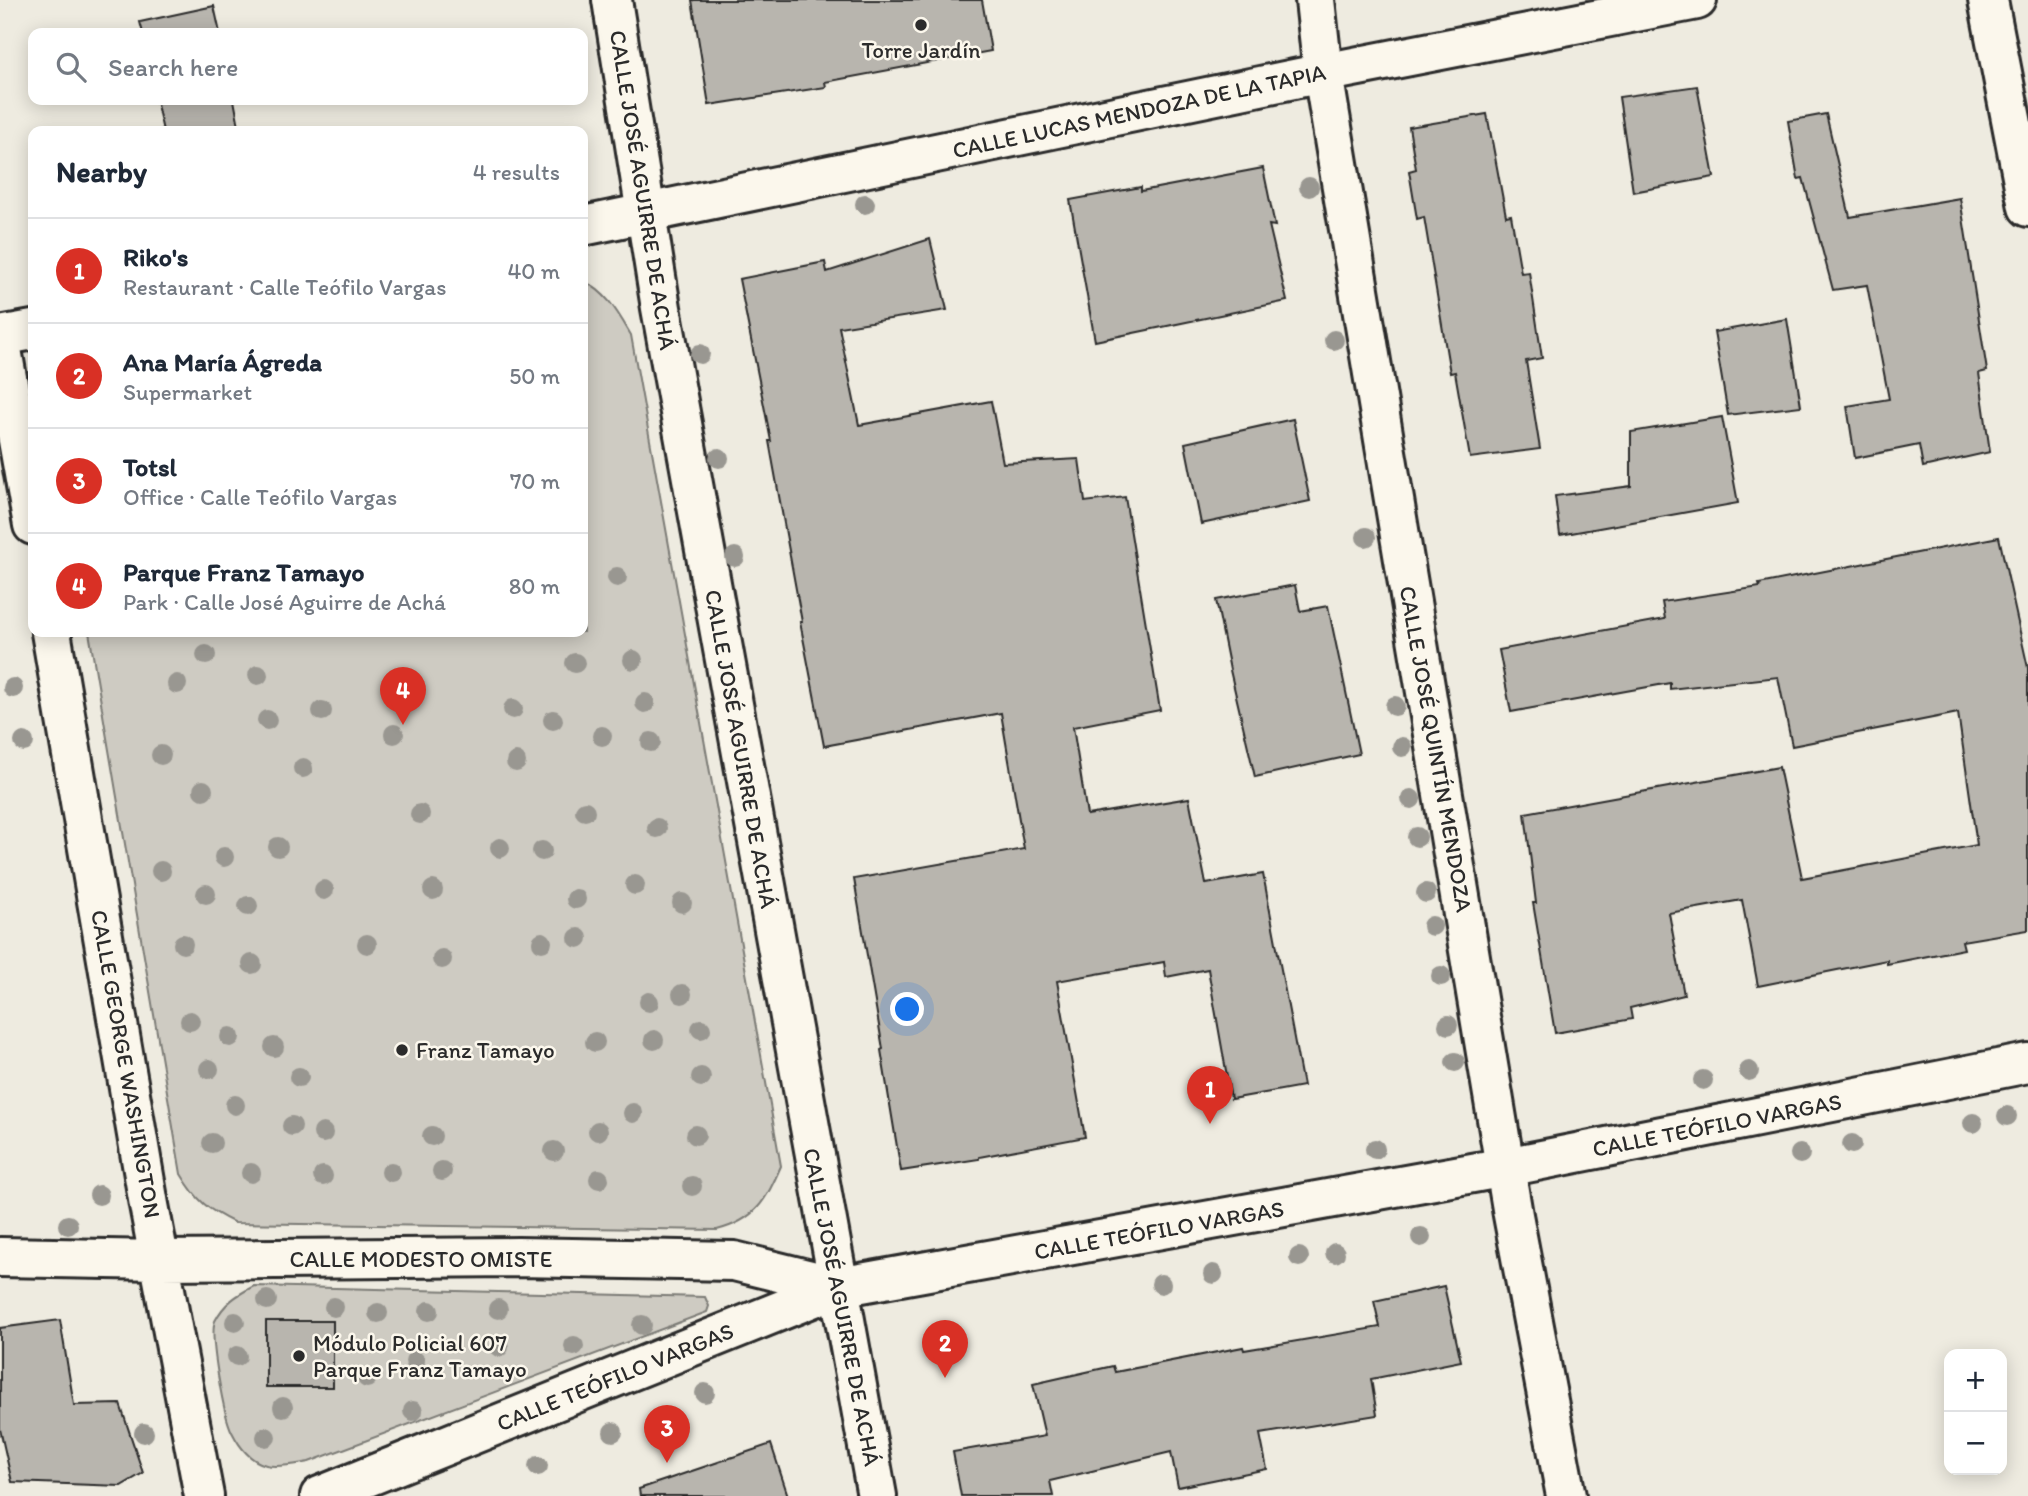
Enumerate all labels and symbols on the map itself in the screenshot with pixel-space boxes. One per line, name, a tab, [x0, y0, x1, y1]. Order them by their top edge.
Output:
marker: Torre Jardín	[913, 17, 929, 33]
street label: CALLE JOSÉ AGUIRRE DE ACHÁ	[604, 28, 682, 352]
place label: Torre Jardín	[862, 36, 980, 64]
street label: CALLE LUCAS MENDOZA DE LA TAPIA	[950, 58, 1328, 164]
street label: CALLE JOSÉ QUINTÍN MENDOZA	[1393, 584, 1479, 915]
street label: CALLE JOSÉ AGUIRRE DE ACHÁ	[699, 587, 783, 911]
pin: 4	[380, 667, 426, 725]
street label: CALLE GEORGE WASHINGTON	[85, 908, 167, 1220]
your location	[890, 992, 924, 1026]
place label: Franz Tamayo	[416, 1036, 555, 1064]
marker: Franz Tamayo	[394, 1042, 410, 1058]
pin: 1	[1187, 1066, 1233, 1124]
street label: CALLE TEÓFILO VARGAS	[1590, 1087, 1844, 1163]
street label: CALLE JOSÉ AGUIRRE DE ACHÁ	[797, 1146, 887, 1469]
street label: CALLE TEÓFILO VARGAS	[1032, 1194, 1286, 1266]
street label: CALLE MODESTO OMISTE	[290, 1245, 553, 1273]
street label: CALLE TEÓFILO VARGAS	[492, 1317, 738, 1437]
pin: 2	[922, 1320, 968, 1378]
place label: Módulo Policial 607 Parque Franz Tamayo	[313, 1329, 527, 1383]
marker: Módulo Policial 607 Parque Franz Tamayo	[291, 1348, 307, 1364]
pin: 3	[644, 1405, 690, 1463]

